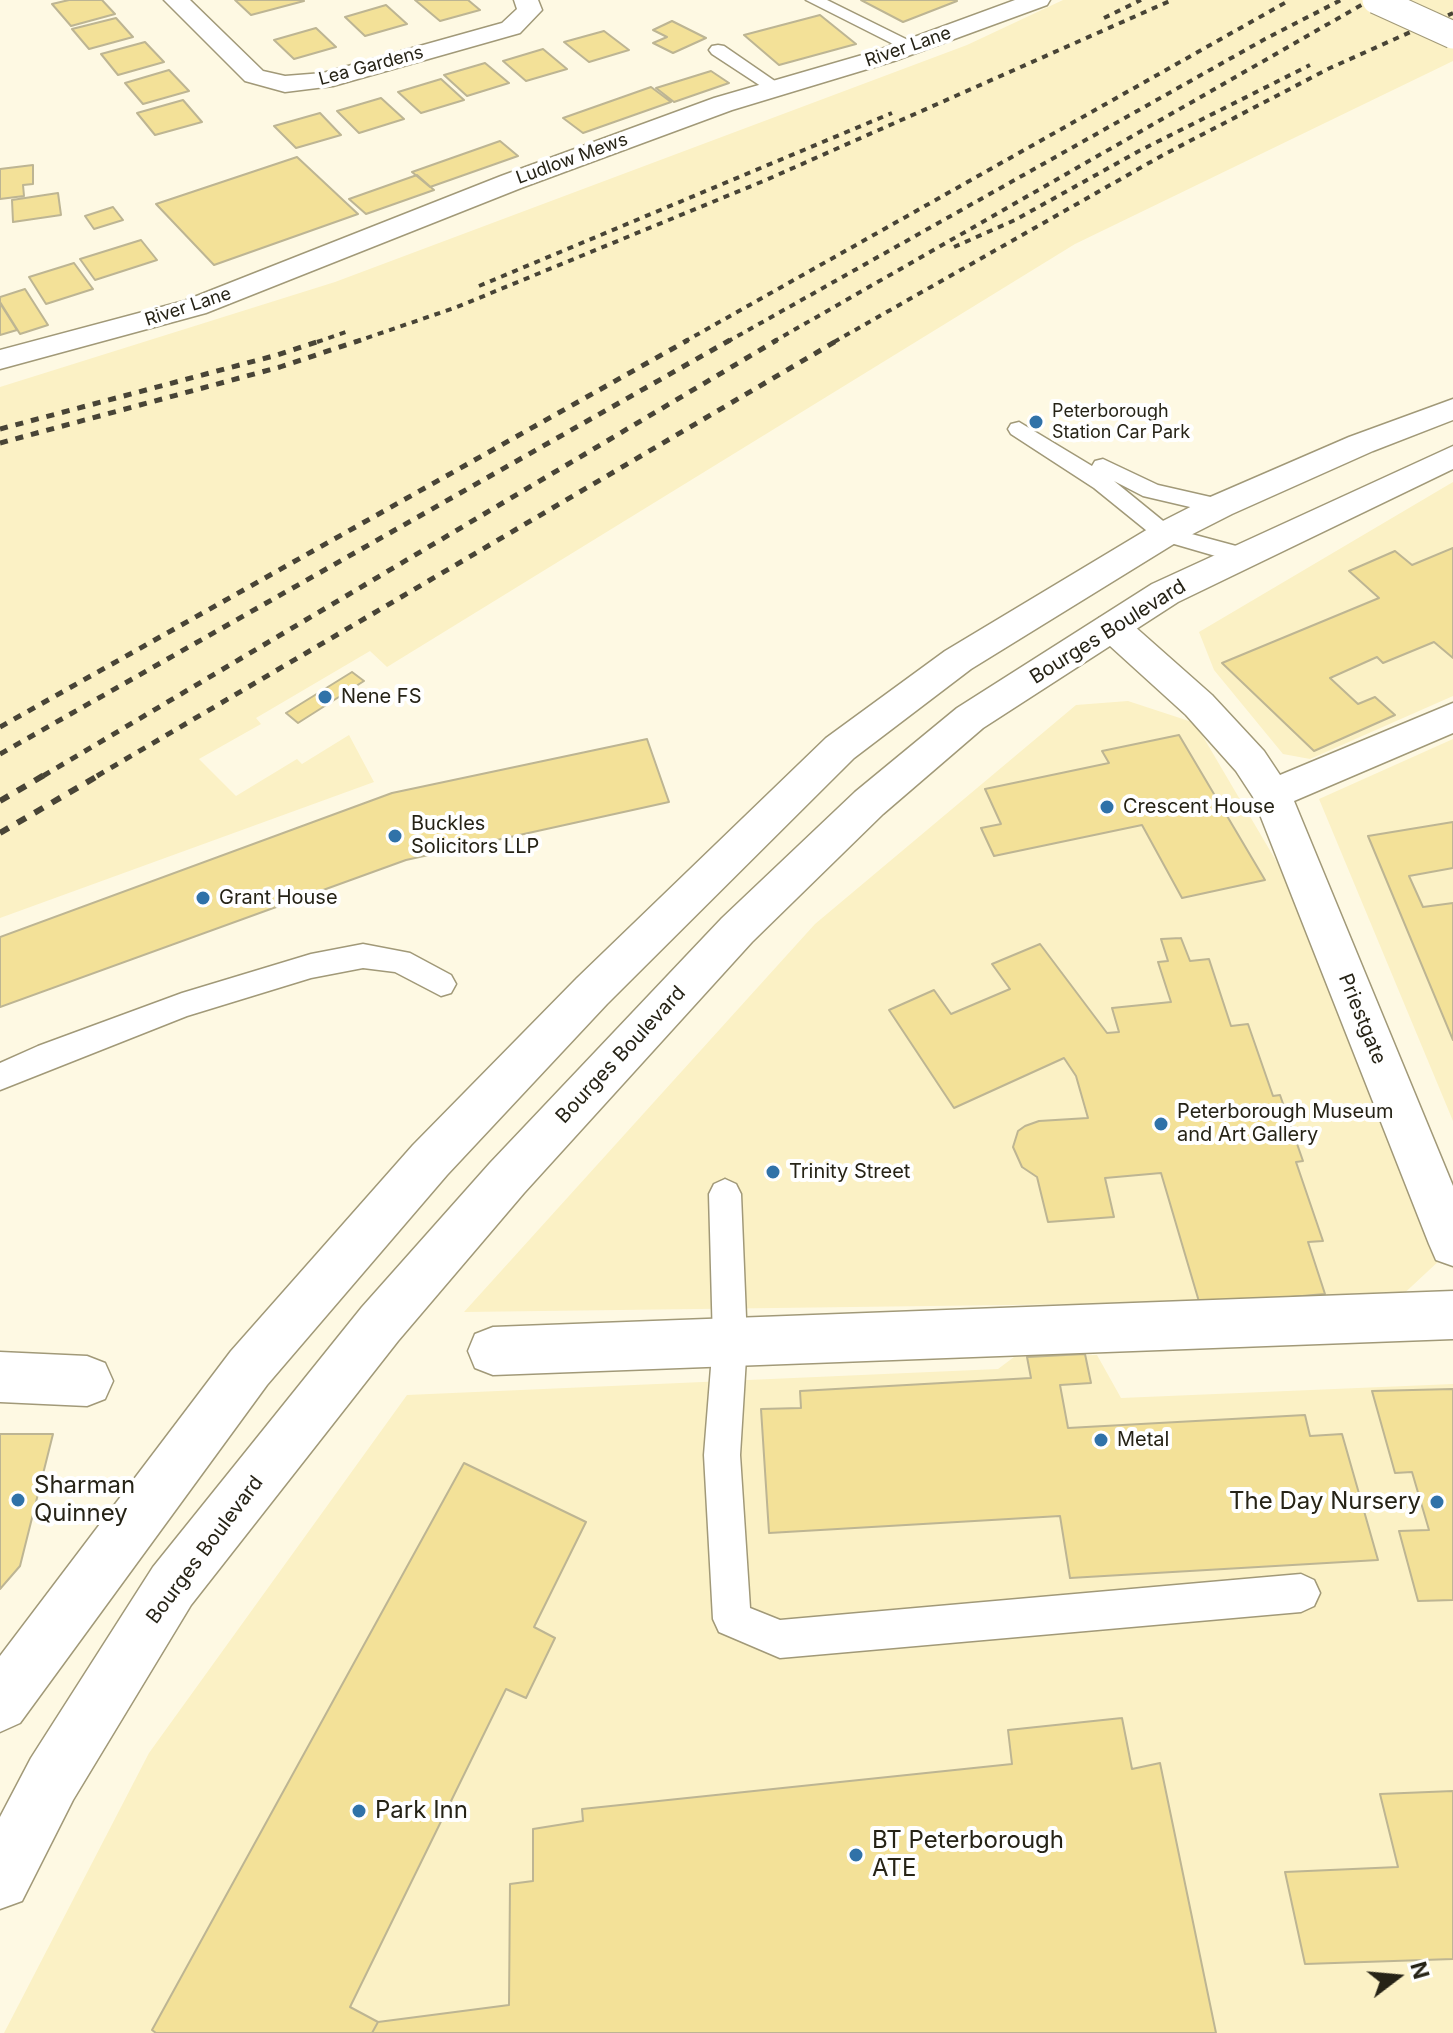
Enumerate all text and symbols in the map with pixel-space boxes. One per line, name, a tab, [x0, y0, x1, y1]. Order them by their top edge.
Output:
street label: River Lane	[862, 22, 954, 72]
street label: Lea Gardens	[316, 42, 426, 90]
street label: Ludlow Mews	[513, 129, 631, 189]
street label: River Lane	[142, 283, 234, 331]
place label: Peterborough Station Car Park	[1052, 401, 1190, 444]
marker: Peterborough Station Car Park	[1027, 413, 1045, 431]
street label: Bourges Boulevard	[1026, 574, 1190, 690]
place label: Nene FS	[341, 685, 421, 709]
marker: Nene FS	[316, 688, 334, 706]
place label: Crescent House	[1123, 795, 1275, 819]
marker: Crescent House	[1098, 798, 1116, 816]
place label: Buckles Solicitors LLP	[411, 812, 539, 859]
marker: Buckles Solicitors LLP	[386, 827, 404, 845]
place label: Grant House	[219, 886, 338, 910]
marker: Grant House	[194, 889, 212, 907]
street label: Priestgate	[1333, 970, 1391, 1068]
street label: Bourges Boulevard	[551, 981, 691, 1129]
place label: Peterborough Museum and Art Gallery	[1177, 1100, 1394, 1147]
marker: Peterborough Museum and Art Gallery	[1152, 1115, 1170, 1133]
place label: Trinity Street	[789, 1160, 910, 1184]
marker: Trinity Street	[764, 1163, 782, 1181]
place label: Metal	[1117, 1428, 1169, 1452]
marker: Metal	[1092, 1431, 1110, 1449]
street label: Bourges Boulevard	[142, 1471, 268, 1629]
place label: Sharman Quinney	[34, 1472, 135, 1528]
place label: The Day Nursery	[1229, 1488, 1421, 1516]
marker: Sharman Quinney	[9, 1491, 27, 1509]
marker: The Day Nursery	[1428, 1493, 1446, 1511]
place label: Park Inn	[375, 1797, 468, 1825]
marker: Park Inn	[350, 1802, 368, 1820]
place label: BT Peterborough ATE	[872, 1827, 1064, 1883]
marker: BT Peterborough ATE	[847, 1846, 865, 1864]
north arrow	[1357, 1937, 1437, 2017]
text: N	[1405, 1959, 1435, 1982]

